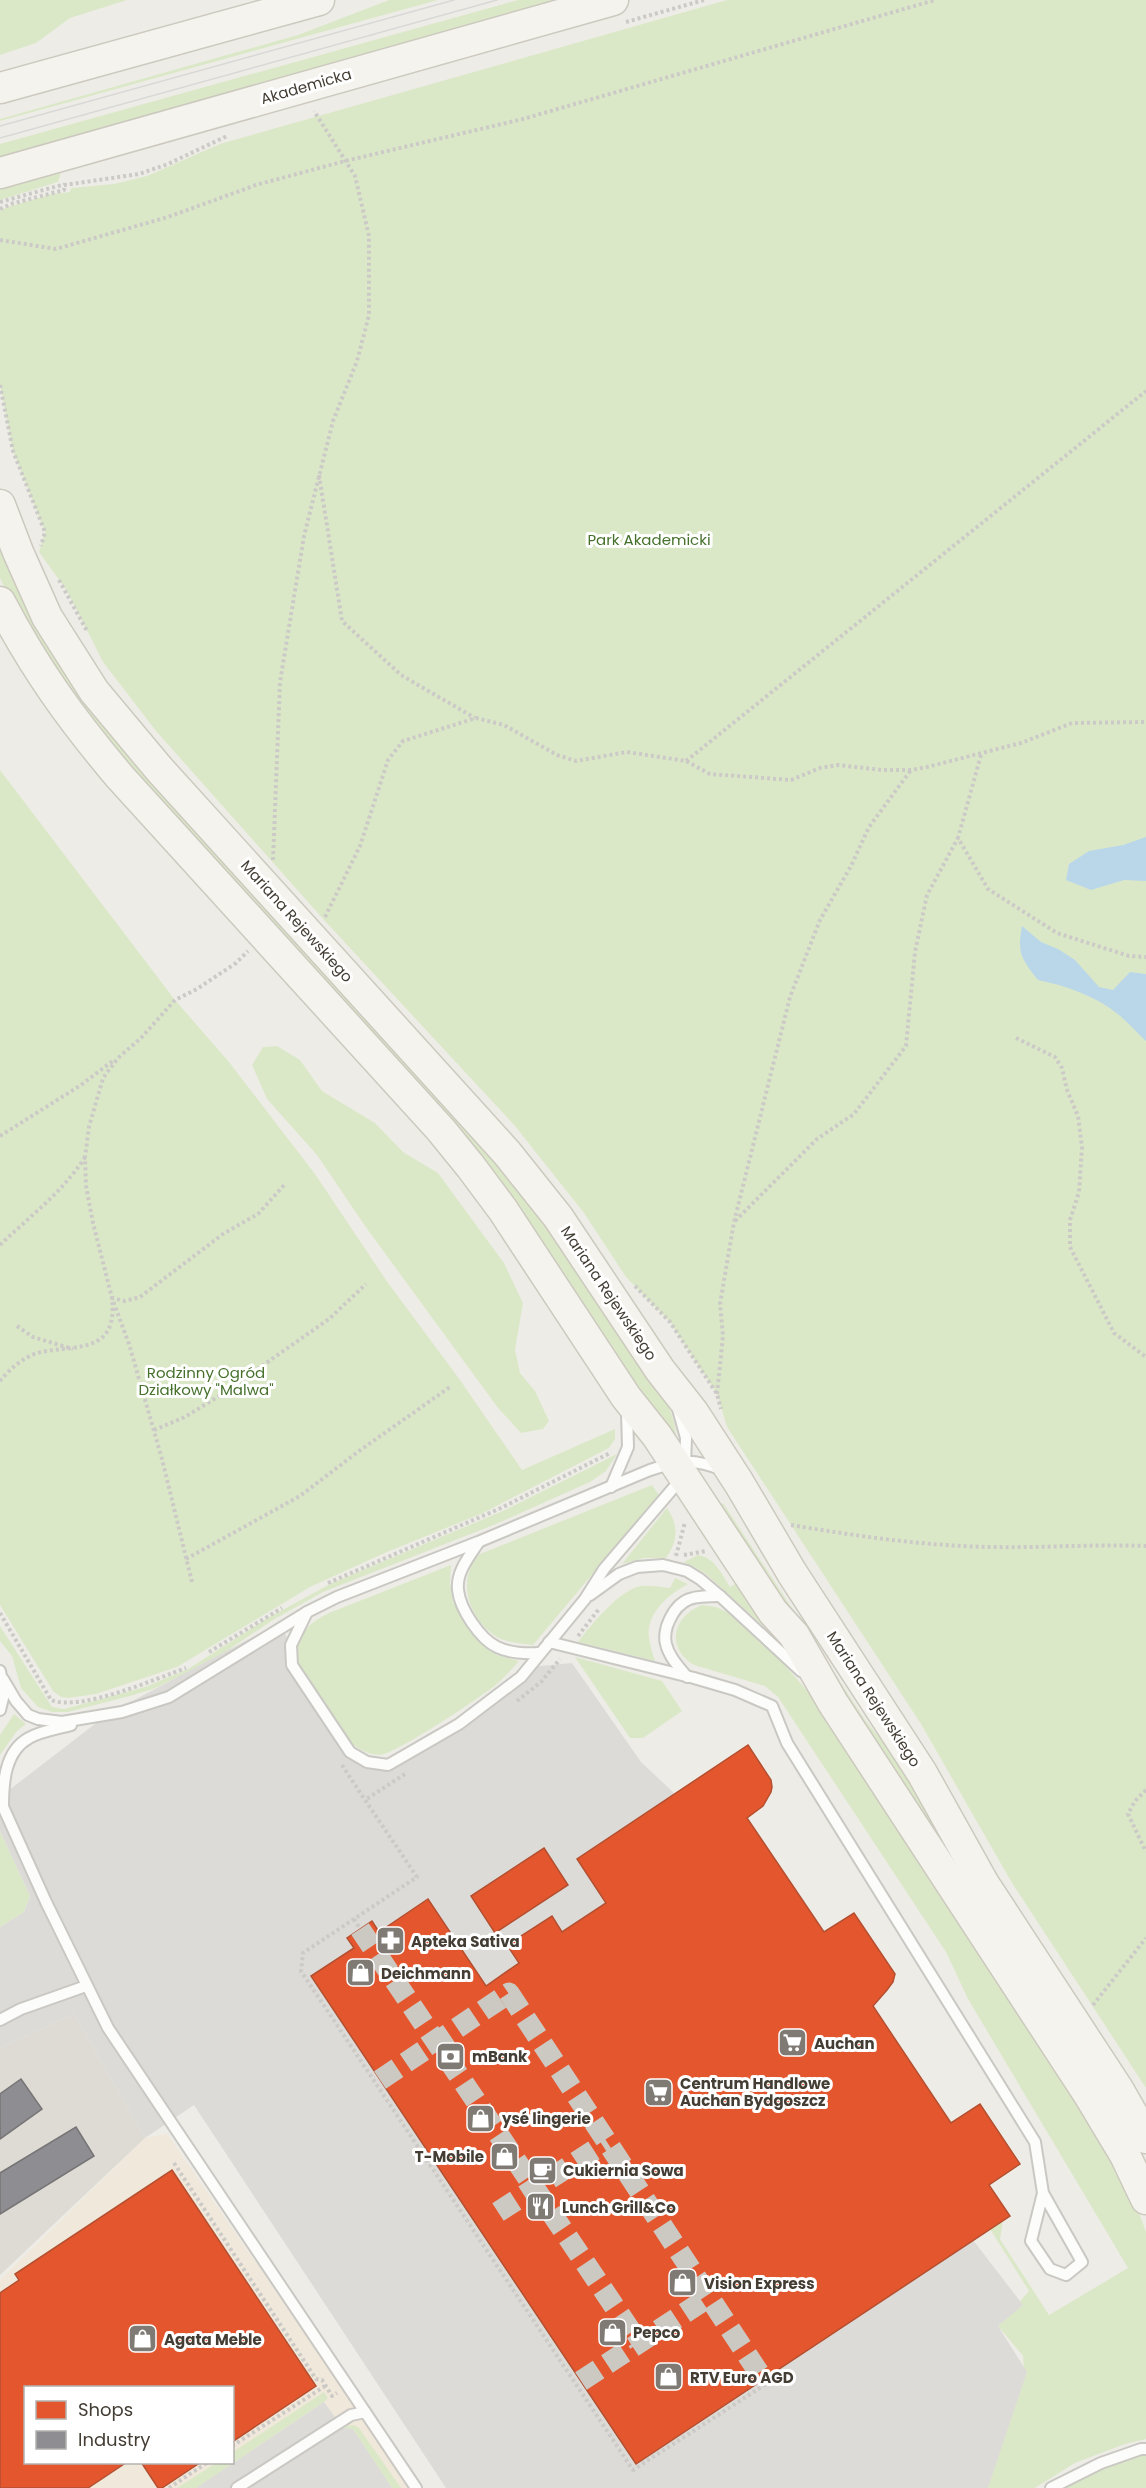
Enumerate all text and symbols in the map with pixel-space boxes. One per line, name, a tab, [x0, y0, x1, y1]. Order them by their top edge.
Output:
street label: Akademicka	[258, 63, 354, 109]
park label: Park Akademicki	[587, 529, 711, 550]
street label: Mariana Rejewskiego	[236, 855, 358, 987]
street label: Mariana Rejewskiego	[556, 1222, 662, 1364]
park label: Rodzinny Ogród Działkowy "Malwa"	[138, 1362, 274, 1400]
street label: Mariana Rejewskiego	[822, 1627, 926, 1771]
pharmacy icon: Apteka Sativa	[374, 1925, 406, 1957]
place label: Apteka Sativa	[411, 1931, 520, 1952]
shop icon: Deichmann	[344, 1957, 376, 1989]
place label: Deichmann	[381, 1963, 471, 1984]
supermarket icon: Auchan	[777, 2027, 809, 2059]
place label: Auchan	[814, 2033, 875, 2054]
bank icon: mBank	[435, 2040, 467, 2072]
place label: mBank	[472, 2046, 528, 2067]
place label: Centrum Handlowe Auchan Bydgoszcz	[680, 2073, 830, 2111]
supermarket icon: Centrum Handlowe Auchan Bydgoszcz	[643, 2076, 675, 2108]
shop icon: ysé lingerie	[465, 2102, 497, 2134]
place label: ysé lingerie	[501, 2108, 591, 2129]
shop icon: T-Mobile	[489, 2140, 521, 2172]
place label: T-Mobile	[415, 2146, 484, 2167]
cafe icon: Cukiernia Sowa	[526, 2154, 558, 2186]
place label: Cukiernia Sowa	[563, 2160, 684, 2181]
restaurant icon: Lunch Grill&Co	[525, 2191, 557, 2223]
place label: Lunch Grill&Co	[562, 2197, 676, 2218]
shop icon: Vision Express	[667, 2267, 699, 2299]
place label: Vision Express	[704, 2273, 815, 2294]
shop icon: Pepco	[596, 2316, 628, 2348]
place label: Pepco	[633, 2322, 681, 2343]
shop icon: Agata Meble	[127, 2323, 159, 2355]
place label: Agata Meble	[164, 2329, 262, 2350]
shop icon: RTV Euro AGD	[653, 2361, 685, 2393]
place label: RTV Euro AGD	[690, 2367, 794, 2388]
legend	[24, 2386, 234, 2464]
text: Shops	[78, 2397, 133, 2422]
text: Industry	[78, 2427, 150, 2452]

